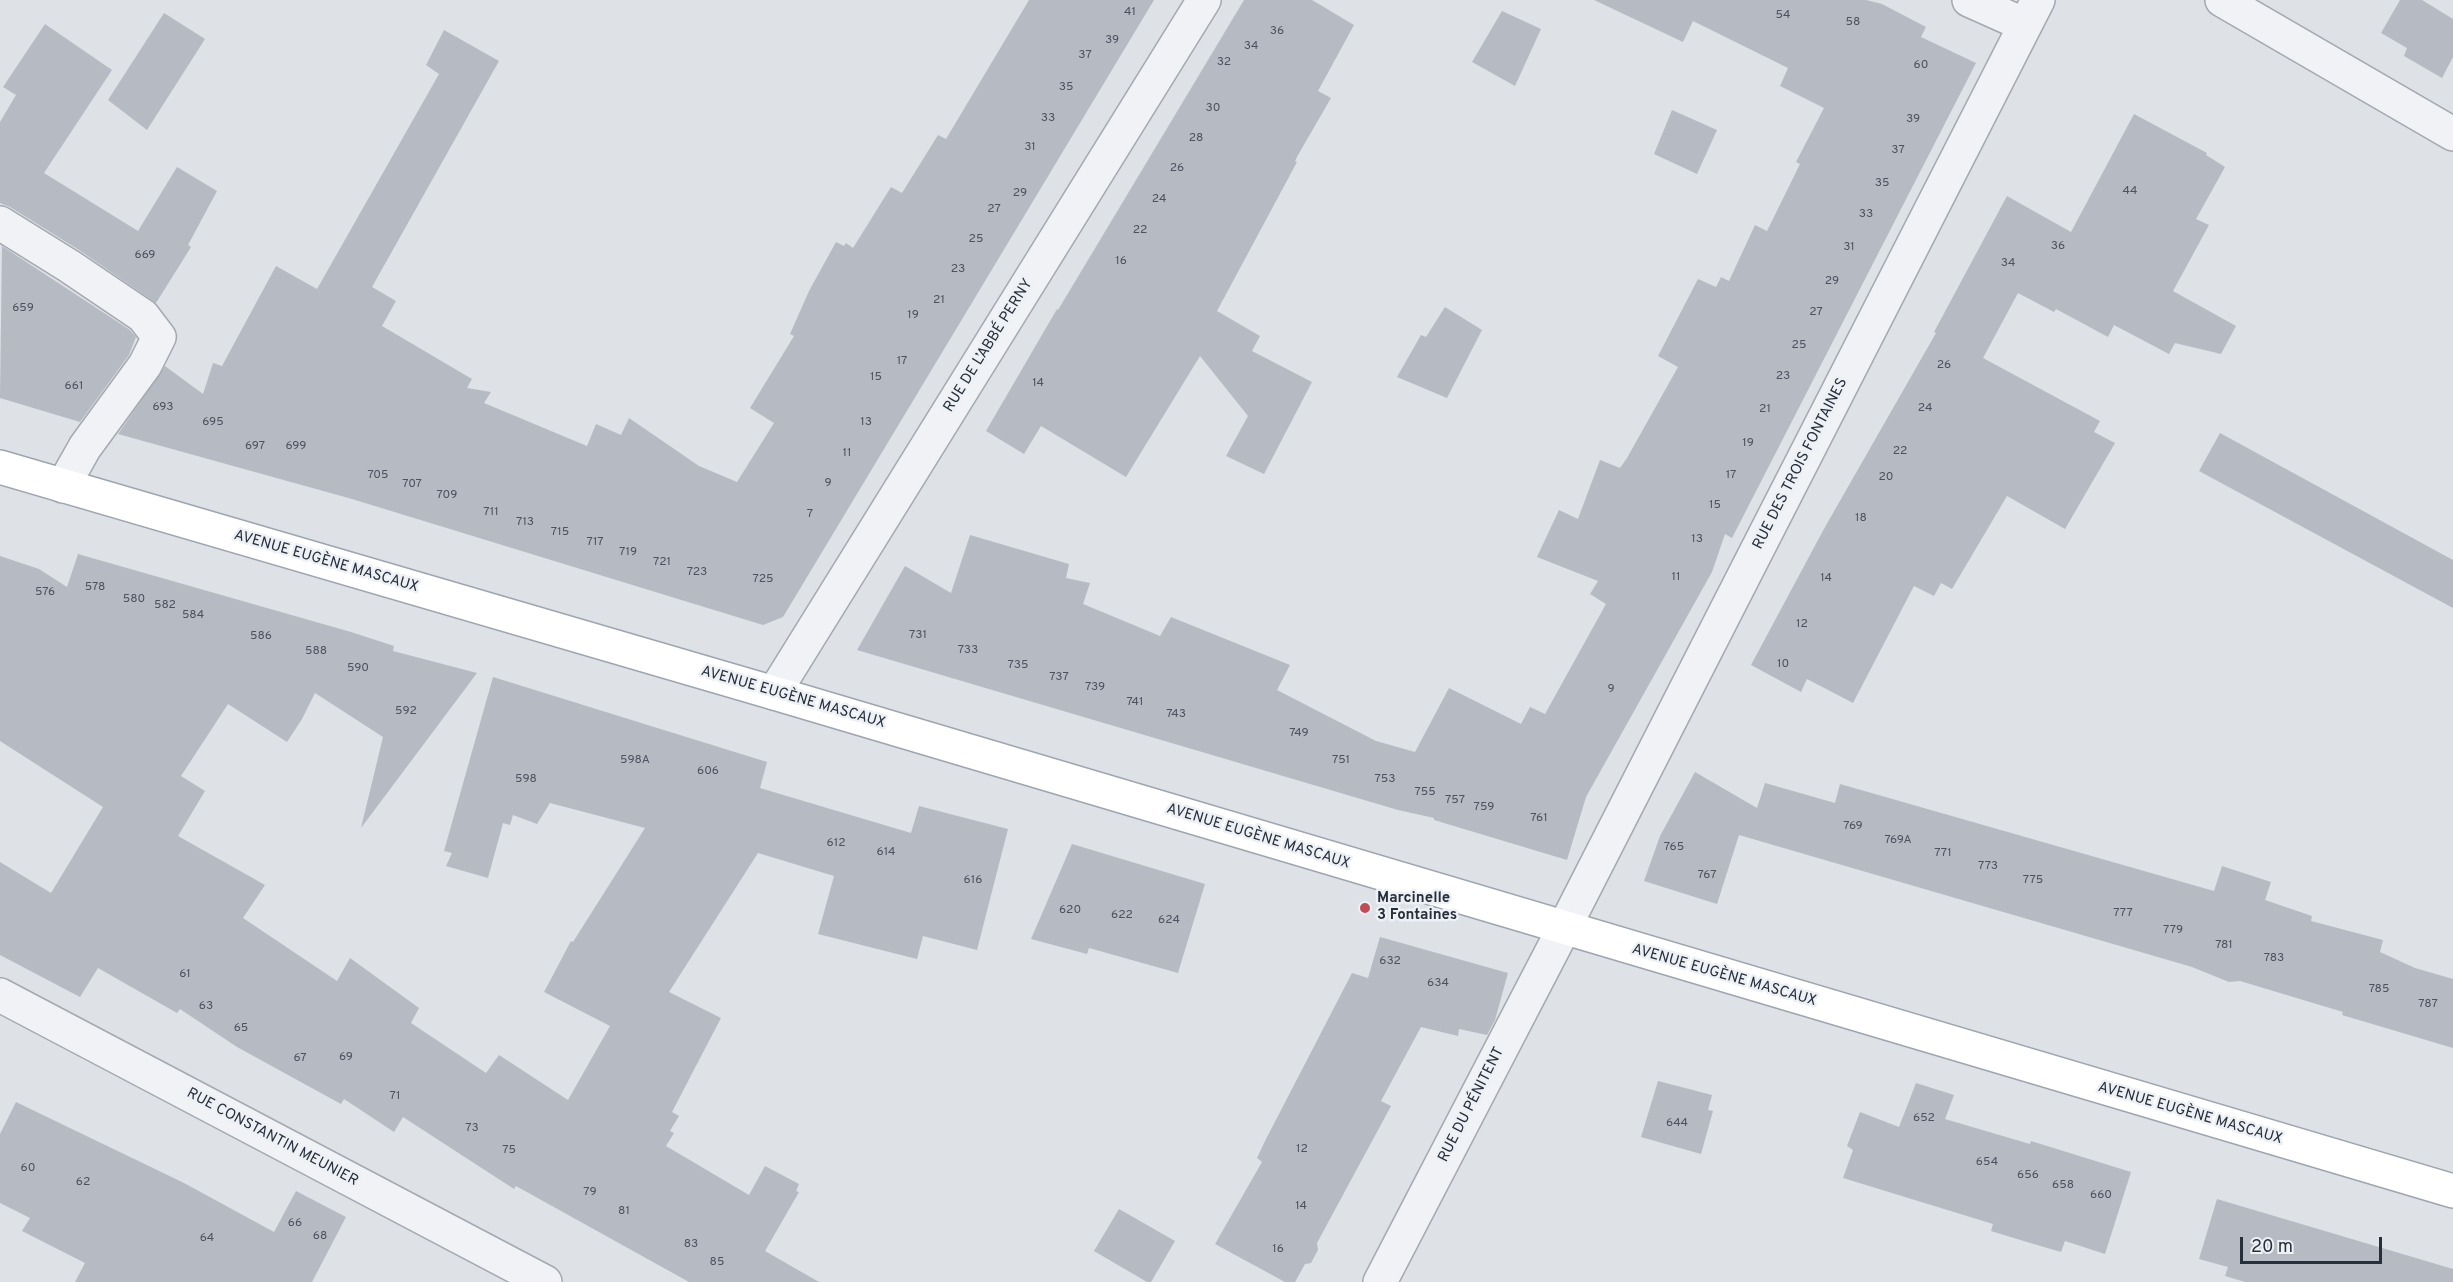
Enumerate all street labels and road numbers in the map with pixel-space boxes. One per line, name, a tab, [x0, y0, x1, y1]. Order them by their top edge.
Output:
street label: RUE DE L’ABBÉ PERNY	[941, 276, 1037, 416]
street label: RUE DES TROIS FONTAINES	[1750, 375, 1852, 553]
street label: AVENUE EUGÈNE MASCAUX	[232, 527, 420, 597]
street label: AVENUE EUGÈNE MASCAUX	[699, 663, 887, 733]
street label: AVENUE EUGÈNE MASCAUX	[1164, 800, 1352, 874]
street label: AVENUE EUGÈNE MASCAUX	[1630, 941, 1818, 1011]
street label: RUE DU PÉNITENT	[1435, 1044, 1509, 1166]
street label: AVENUE EUGÈNE MASCAUX	[2096, 1079, 2284, 1149]
street label: RUE CONSTANTIN MEUNIER	[183, 1085, 361, 1191]

